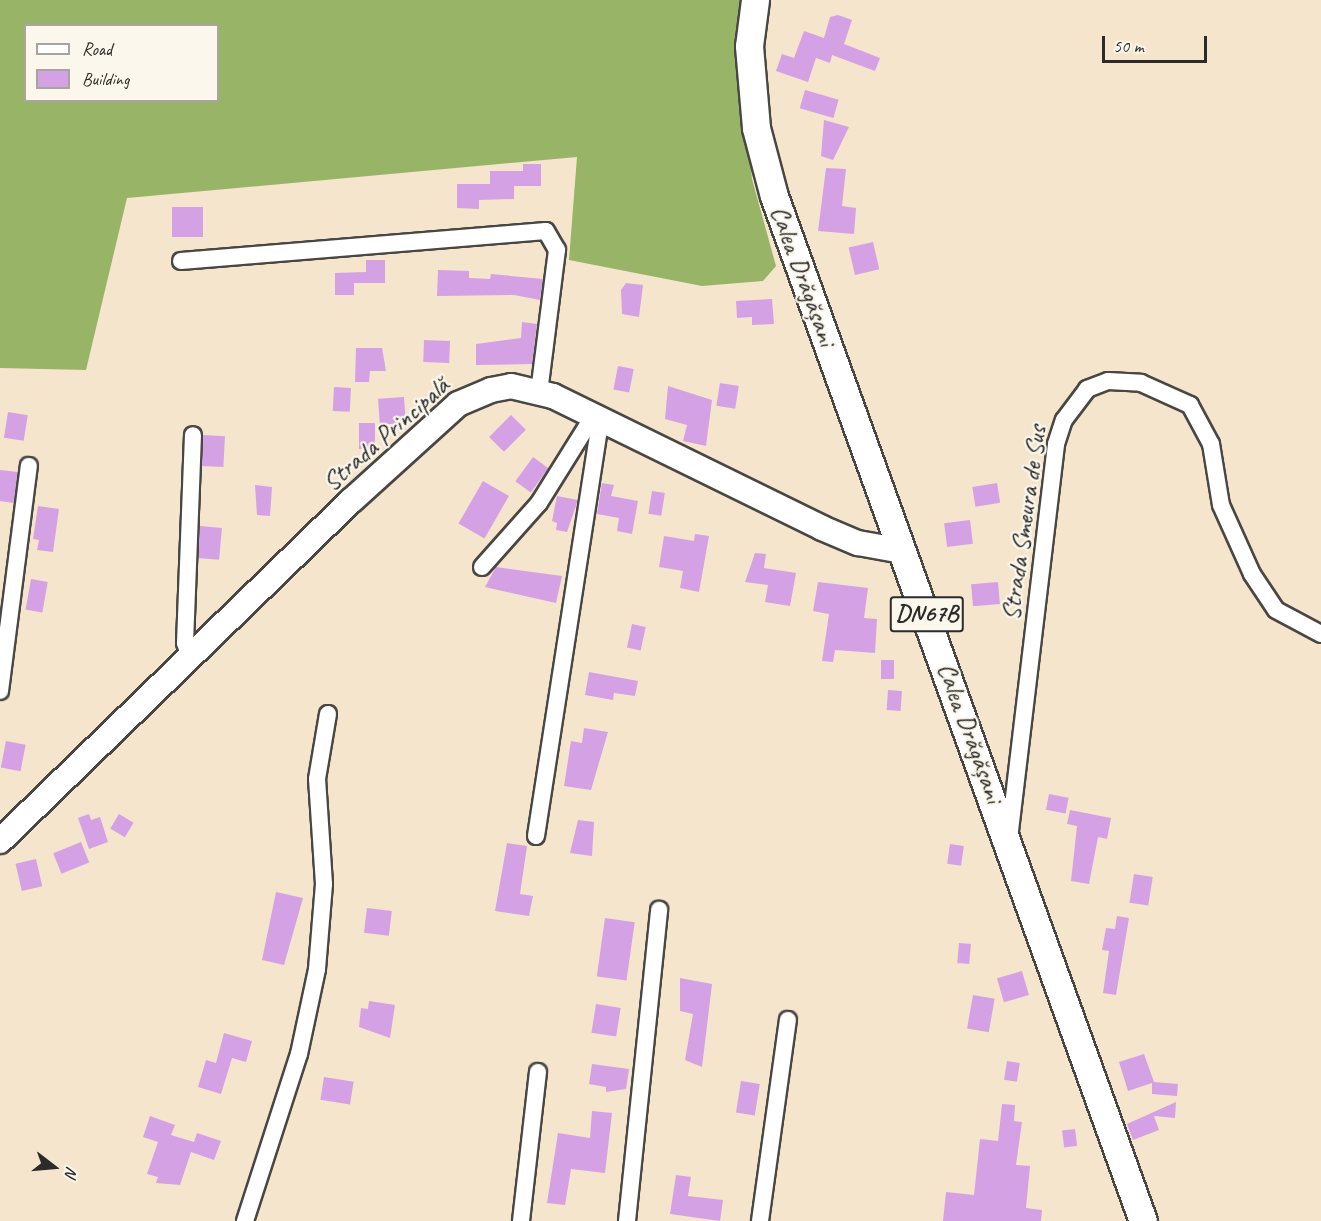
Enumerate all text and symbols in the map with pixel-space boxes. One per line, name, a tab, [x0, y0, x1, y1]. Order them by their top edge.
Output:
legend	[24, 24, 219, 102]
scale bar	[1105, 24, 1210, 62]
text: 50 m	[1113, 35, 1144, 57]
text: Road	[82, 38, 112, 60]
text: Building	[82, 68, 129, 90]
street label: Calea Drăgășani	[763, 202, 843, 350]
street label: Strada Principală	[316, 370, 456, 498]
street label: Strada Smeura de Sus	[995, 424, 1053, 622]
road number: DN67B	[890, 593, 964, 635]
street label: Calea Drăgășani	[930, 659, 1010, 807]
north arrow	[24, 1137, 84, 1197]
text: N	[60, 1164, 82, 1179]

